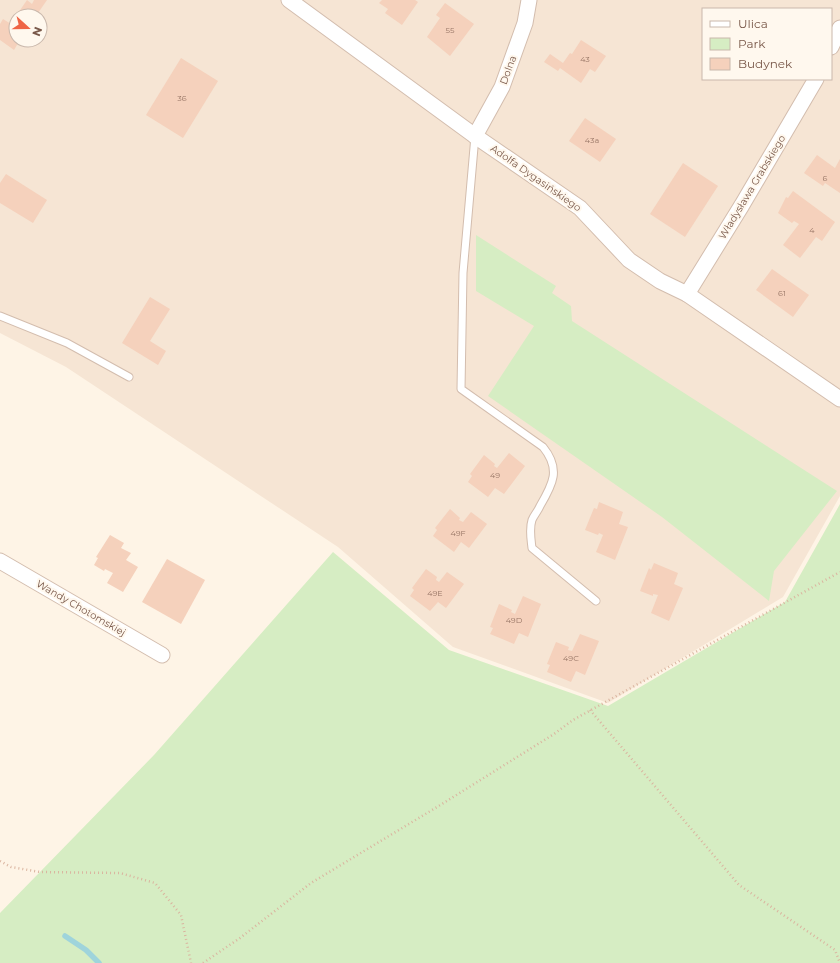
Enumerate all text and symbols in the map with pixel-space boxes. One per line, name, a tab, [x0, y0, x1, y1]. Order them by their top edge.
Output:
north arrow	[8, 8, 48, 48]
legend	[702, 8, 832, 80]
text: Ulica	[738, 16, 768, 31]
text: N	[29, 25, 45, 38]
house number: 55	[445, 25, 455, 35]
text: Park	[738, 36, 766, 51]
street label: Dolna	[497, 54, 519, 86]
house number: 43	[580, 54, 590, 64]
text: Budynek	[738, 56, 793, 71]
house number: 36	[177, 93, 187, 103]
street label: Władysława Grabskiego	[716, 133, 788, 241]
house number: 43a	[585, 135, 599, 145]
street label: Adolfa Dygasińskiego	[488, 142, 584, 214]
house number: 6	[823, 173, 828, 183]
house number: 4	[809, 225, 815, 235]
house number: 61	[778, 288, 786, 298]
house number: 49	[490, 470, 500, 480]
house number: 49F	[450, 528, 466, 538]
street label: Wandy Chotomskiej	[34, 577, 128, 639]
house number: 49E	[427, 588, 443, 598]
house number: 49D	[506, 615, 523, 625]
house number: 49C	[563, 653, 579, 663]

